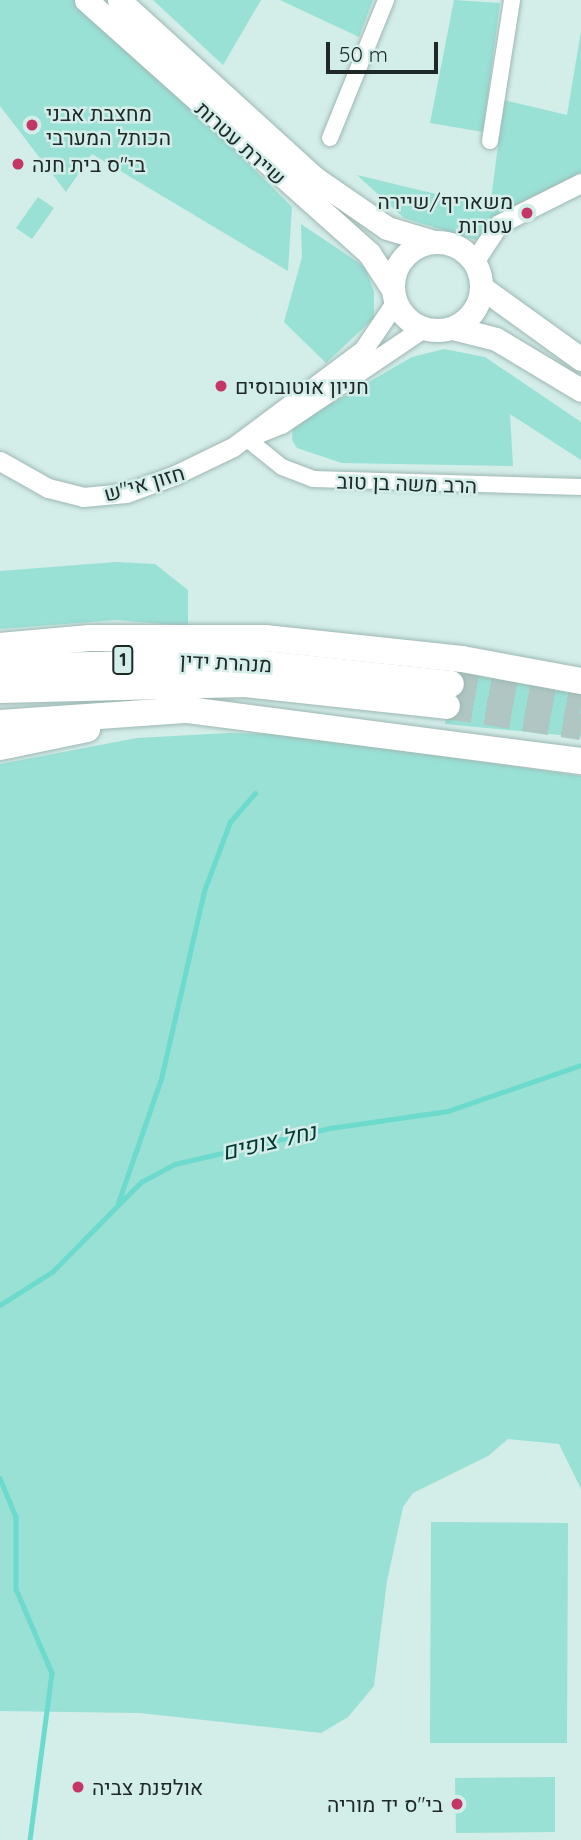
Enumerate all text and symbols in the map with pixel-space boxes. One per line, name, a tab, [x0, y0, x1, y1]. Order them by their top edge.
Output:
scale bar	[329, 28, 441, 72]
text: 50 m	[339, 41, 388, 67]
street label: שיירת עטרות	[191, 96, 291, 190]
place label: מחצבת אבני הכותל המערבי	[46, 100, 171, 150]
marker: מחצבת אבני הכותל המערבי	[24, 117, 40, 133]
place label: בי"ס בית חנה	[32, 151, 146, 177]
marker: בי"ס בית חנה	[10, 156, 26, 172]
place label: משאריף/שיירה עטרות	[377, 188, 513, 238]
marker: משאריף/שיירה עטרות	[519, 205, 535, 221]
place label: חניון אוטובוסים	[235, 373, 369, 399]
marker: חניון אוטובוסים	[213, 378, 229, 394]
street label: חזון אי"ש	[101, 459, 187, 507]
street label: הרב משה בן טוב	[336, 468, 478, 498]
road number: 1	[111, 645, 135, 676]
street label: מנהרת ידין	[179, 647, 273, 677]
water label: נחל צופים	[219, 1118, 319, 1166]
place label: אולפנת צביה	[92, 1774, 203, 1800]
marker: אולפנת צביה	[70, 1779, 86, 1795]
place label: בי"ס יד מוריה	[327, 1791, 443, 1817]
marker: בי"ס יד מוריה	[449, 1796, 465, 1812]

